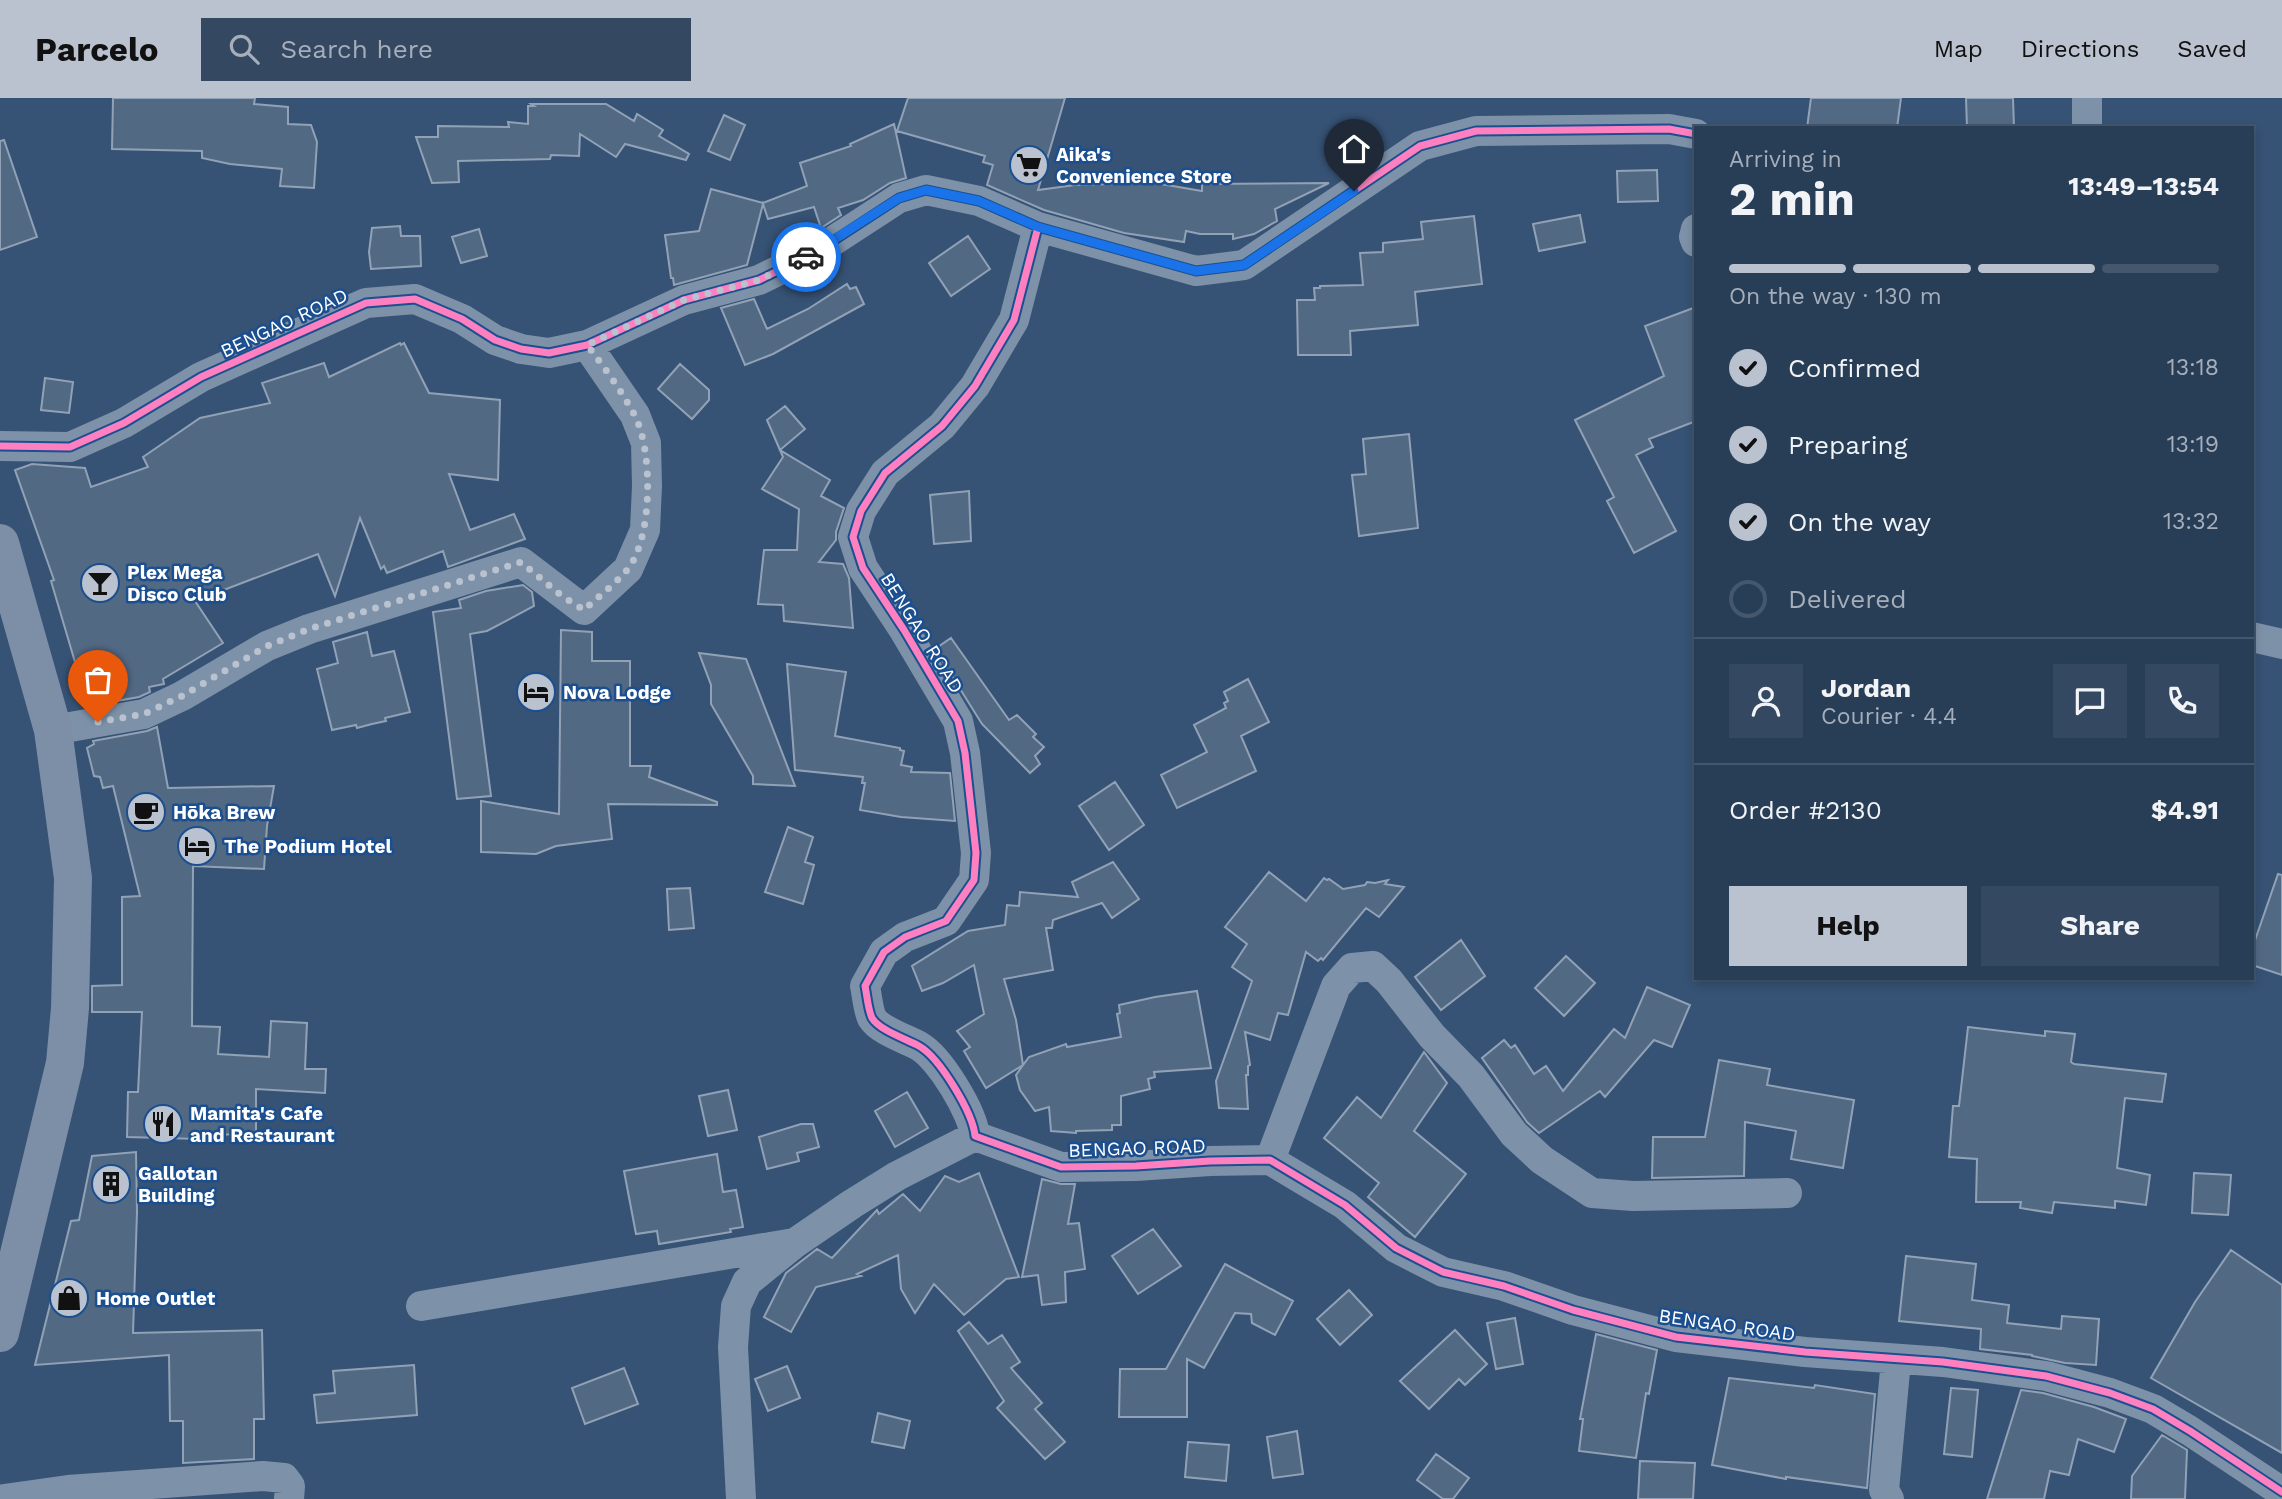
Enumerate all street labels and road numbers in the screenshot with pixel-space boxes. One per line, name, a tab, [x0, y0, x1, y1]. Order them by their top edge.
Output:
street label: BENGAO ROAD	[217, 283, 351, 363]
street label: BENGAO ROAD	[876, 569, 968, 697]
street label: BENGAO ROAD	[1068, 1134, 1206, 1162]
street label: BENGAO ROAD	[1657, 1304, 1797, 1346]

